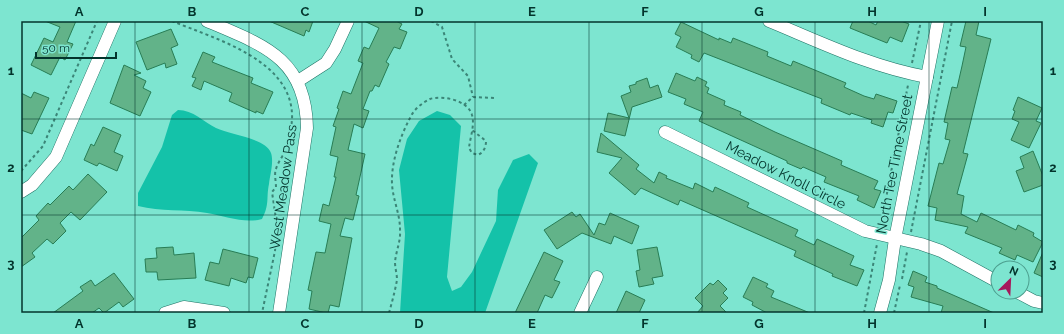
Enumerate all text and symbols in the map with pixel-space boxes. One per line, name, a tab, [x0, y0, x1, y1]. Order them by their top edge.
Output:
text: A	[75, 4, 84, 19]
text: B	[188, 4, 197, 19]
text: C	[301, 4, 310, 19]
text: D	[414, 4, 424, 19]
text: E	[528, 4, 536, 19]
text: F	[641, 4, 649, 19]
text: G	[754, 4, 764, 19]
text: H	[867, 4, 877, 19]
text: I	[983, 4, 987, 19]
scale bar	[36, 34, 116, 60]
text: 50 m	[42, 41, 70, 55]
text: 1	[8, 63, 15, 78]
text: 1	[1050, 63, 1057, 78]
street label: North Tee Time Street	[873, 93, 915, 235]
street label: West Meadow Pass	[266, 123, 300, 251]
street label: Meadow Knoll Circle	[723, 138, 849, 212]
text: 2	[7, 160, 15, 175]
text: 2	[1049, 160, 1057, 175]
text: 3	[7, 256, 15, 271]
text: 3	[1049, 256, 1057, 271]
north arrow	[990, 260, 1030, 300]
text: N	[1007, 264, 1020, 279]
text: A	[75, 316, 84, 331]
text: B	[188, 316, 197, 331]
text: C	[301, 316, 310, 331]
text: D	[414, 316, 424, 331]
text: E	[528, 316, 536, 331]
text: F	[641, 316, 649, 331]
text: G	[754, 316, 764, 331]
text: H	[867, 316, 877, 331]
text: I	[983, 316, 987, 331]

